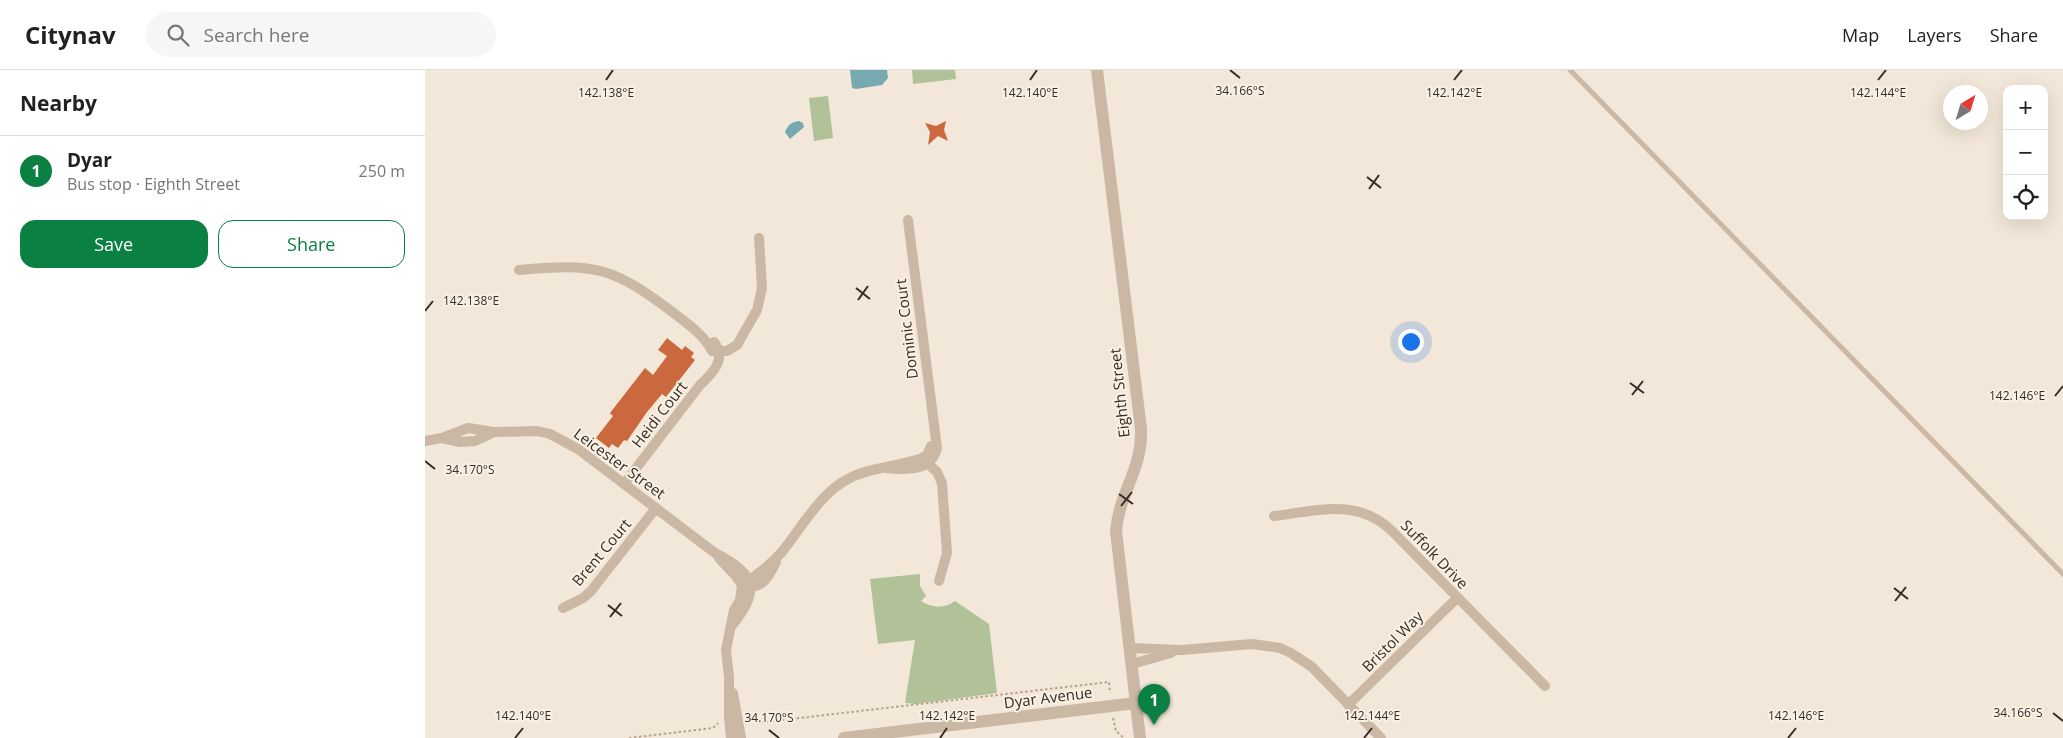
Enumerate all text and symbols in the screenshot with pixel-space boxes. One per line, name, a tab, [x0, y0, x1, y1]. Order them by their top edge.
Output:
search box	[146, 12, 496, 57]
text: Citynav	[25, 18, 116, 51]
icon: search	[164, 21, 192, 49]
text: Search here	[204, 22, 309, 48]
text: Map	[1842, 23, 1879, 47]
text: Layers	[1907, 23, 1962, 47]
text: Share	[1990, 23, 2038, 47]
text: 34.166°S	[1215, 82, 1265, 99]
text: 142.138°E	[578, 84, 634, 101]
text: 142.140°E	[1002, 84, 1058, 101]
text: 142.142°E	[1426, 84, 1482, 101]
text: 142.144°E	[1850, 84, 1906, 101]
north arrow	[1943, 85, 1988, 130]
map controls	[2003, 85, 2048, 220]
button: +	[2003, 85, 2048, 130]
text: Nearby	[20, 89, 97, 117]
button: −	[2003, 130, 2048, 175]
text: Dyar	[67, 147, 112, 173]
text: 1	[31, 160, 41, 182]
text: 250 m	[359, 160, 405, 182]
text: Bus stop · Eighth Street	[67, 173, 240, 195]
button: locate	[2003, 175, 2048, 220]
button: Save	[20, 220, 208, 268]
button: Share	[218, 220, 405, 268]
street label: Dominic Court	[890, 278, 922, 380]
text: 142.138°E	[443, 292, 499, 309]
your location	[1398, 329, 1424, 355]
street label: Eighth Street	[1104, 347, 1134, 439]
street label: Heidi Court	[627, 377, 691, 451]
text: 142.146°E	[1989, 387, 2045, 404]
street label: Leicester Street	[570, 423, 670, 503]
text: 34.170°S	[445, 461, 495, 478]
street label: Brent Court	[567, 514, 635, 590]
street label: Suffolk Drive	[1397, 515, 1473, 593]
street label: Bristol Way	[1357, 606, 1427, 676]
street label: Dyar Avenue	[1003, 682, 1093, 712]
pin: 1	[1138, 684, 1170, 725]
text: 34.166°S	[1993, 704, 2043, 721]
text: 142.140°E	[495, 707, 551, 724]
text: 142.142°E	[919, 707, 975, 724]
text: 142.144°E	[1344, 707, 1400, 724]
text: 142.146°E	[1768, 707, 1824, 724]
text: 34.170°S	[744, 709, 794, 726]

